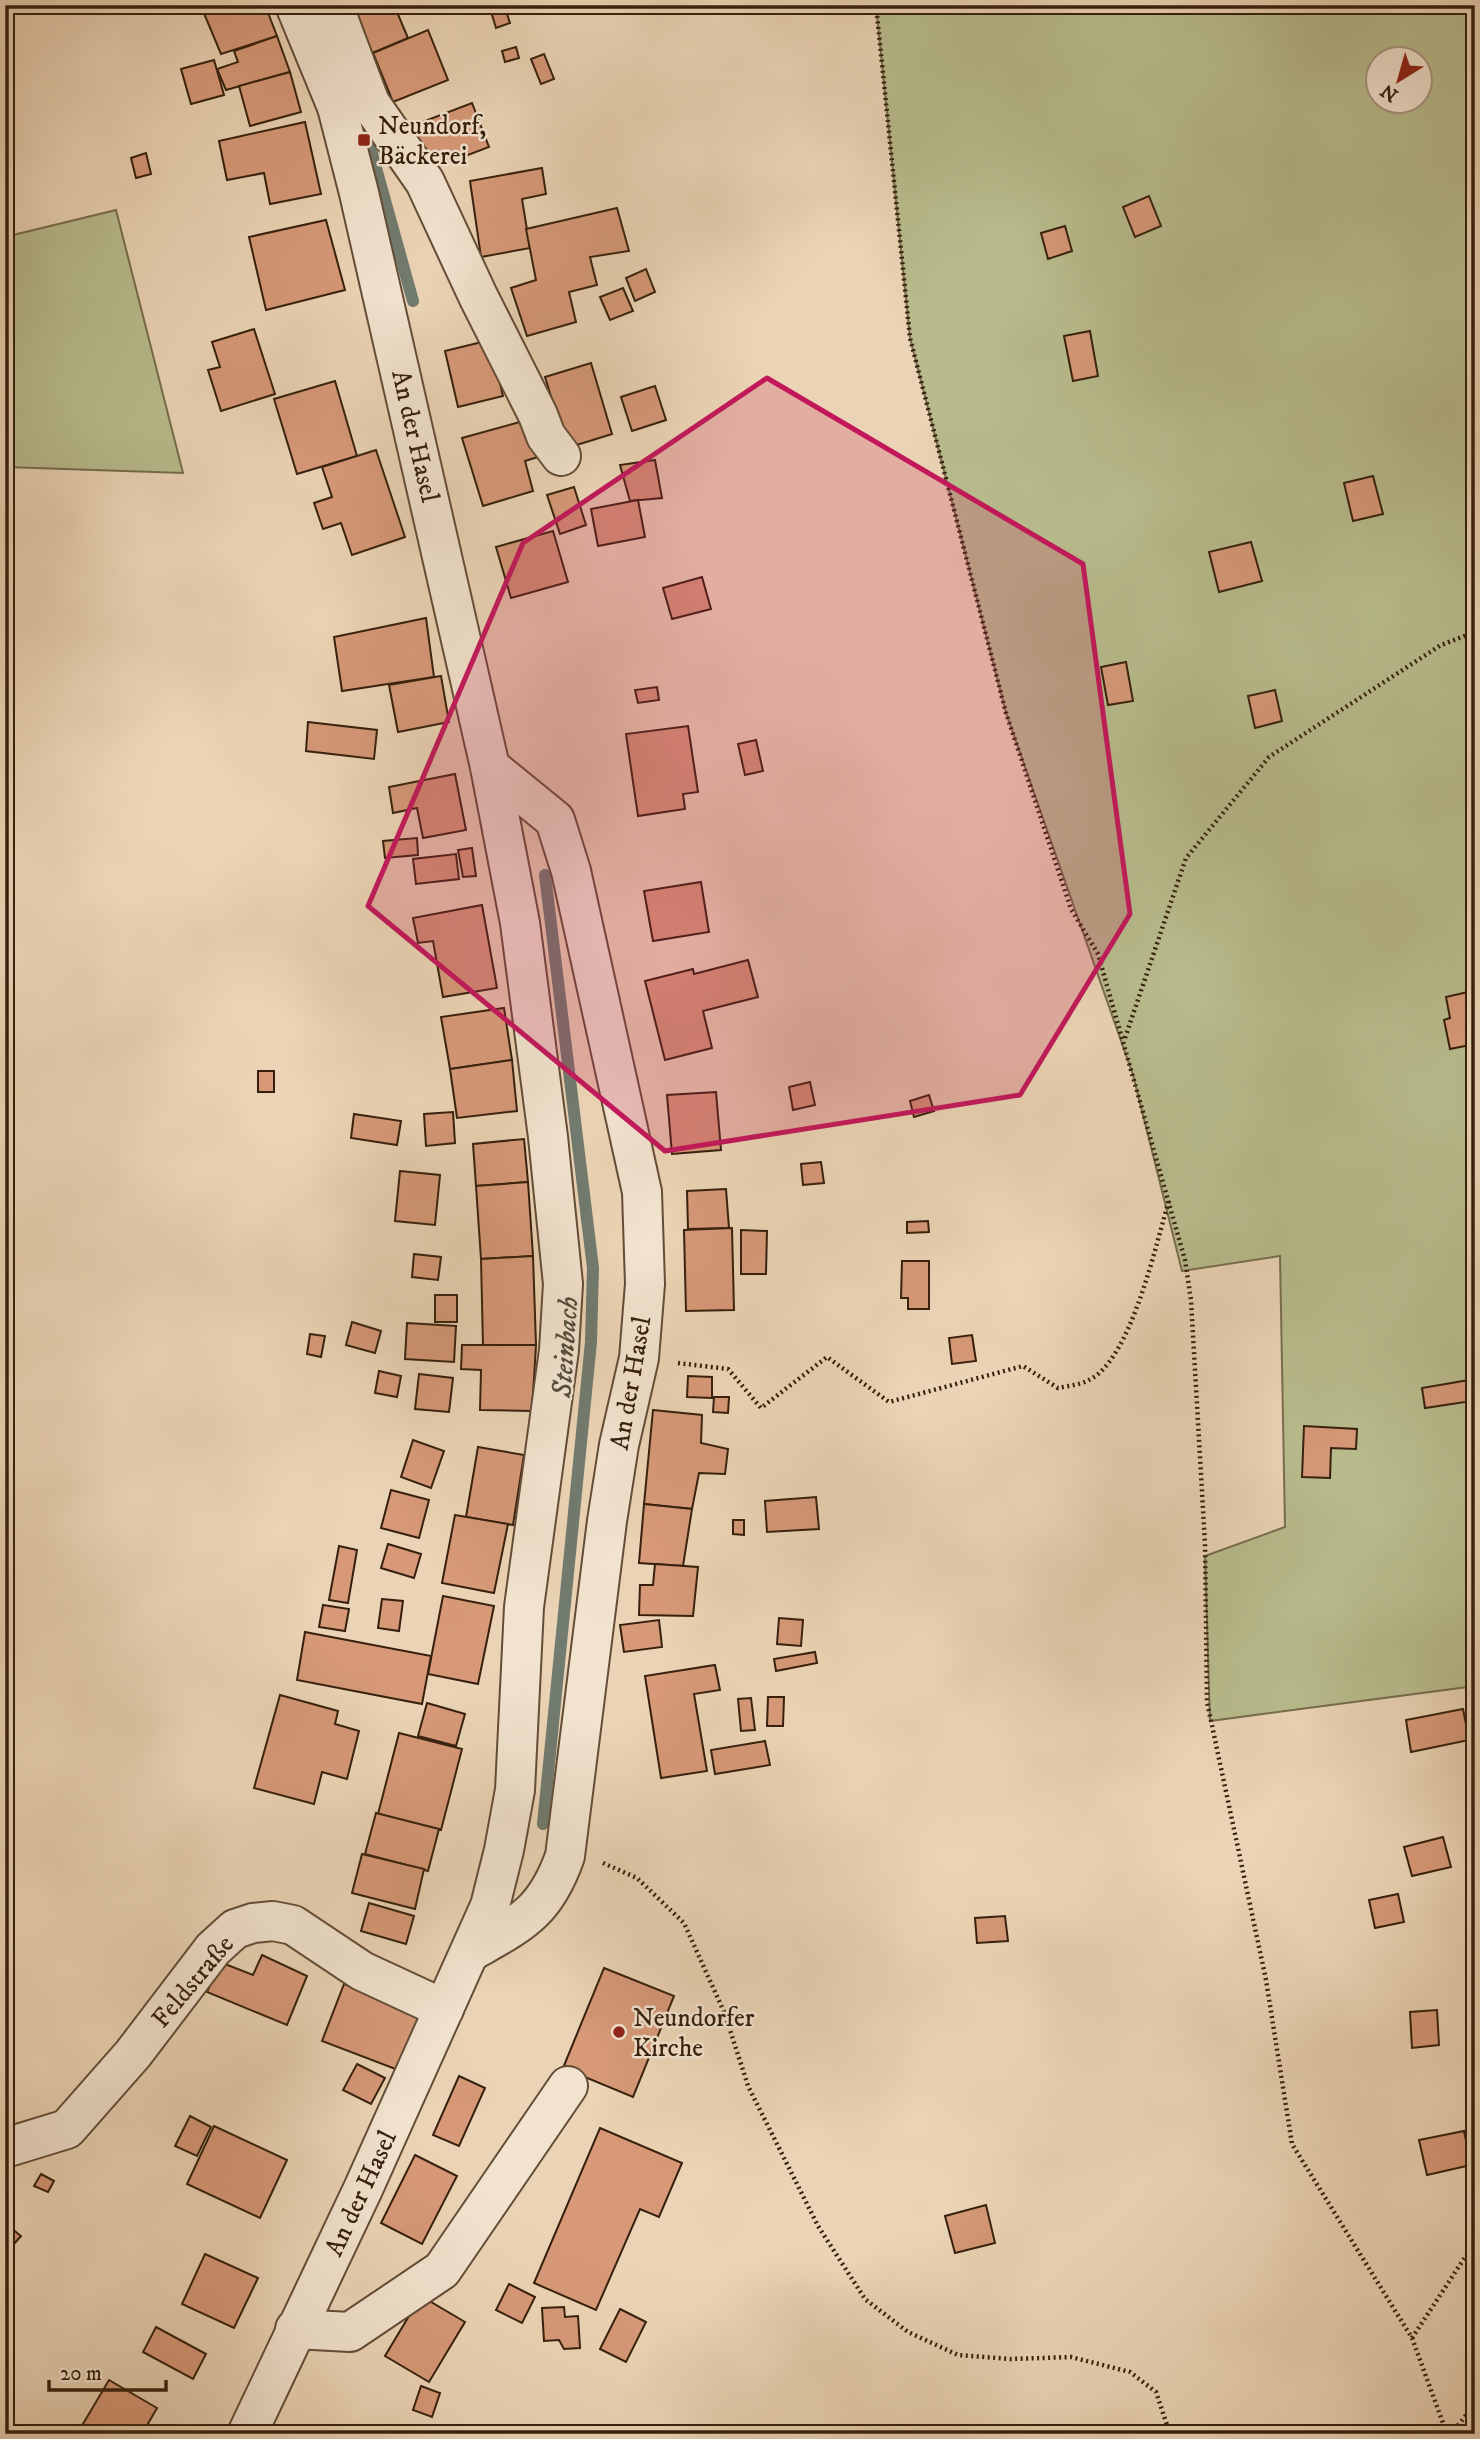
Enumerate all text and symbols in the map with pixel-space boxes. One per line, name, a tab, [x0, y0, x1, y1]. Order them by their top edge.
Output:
north arrow	[1364, 46, 1434, 116]
text: N	[1376, 78, 1403, 106]
place label: Neundorf, Bäckerei	[378, 110, 486, 173]
marker: Neundorf, Bäckerei	[356, 132, 372, 148]
street label: An der Hasel	[383, 367, 446, 506]
water label: Steinbach	[544, 1295, 586, 1400]
street label: An der Hasel	[604, 1314, 659, 1453]
street label: Feldstraße	[145, 1929, 241, 2035]
place label: Neundorfer Kirche	[633, 2002, 755, 2065]
marker: Neundorfer Kirche	[611, 2024, 627, 2040]
street label: An der Hasel	[318, 2125, 405, 2262]
scale bar	[49, 2348, 166, 2392]
text: 20 m	[60, 2361, 102, 2387]

